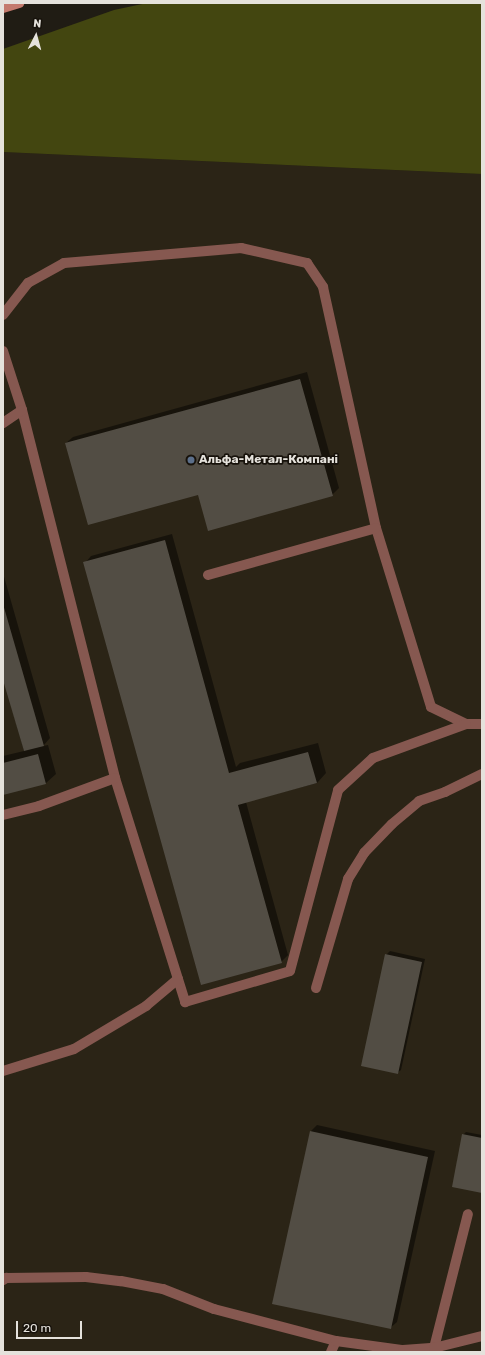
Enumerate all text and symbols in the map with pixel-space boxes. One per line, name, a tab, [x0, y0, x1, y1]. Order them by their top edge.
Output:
north arrow	[16, 16, 56, 56]
text: N	[33, 17, 42, 30]
place label: Альфа-Метал-Компані	[199, 453, 338, 467]
marker: Альфа-Метал-Компані	[186, 455, 196, 465]
scale bar	[18, 1313, 84, 1339]
text: 20 m	[23, 1321, 51, 1335]

